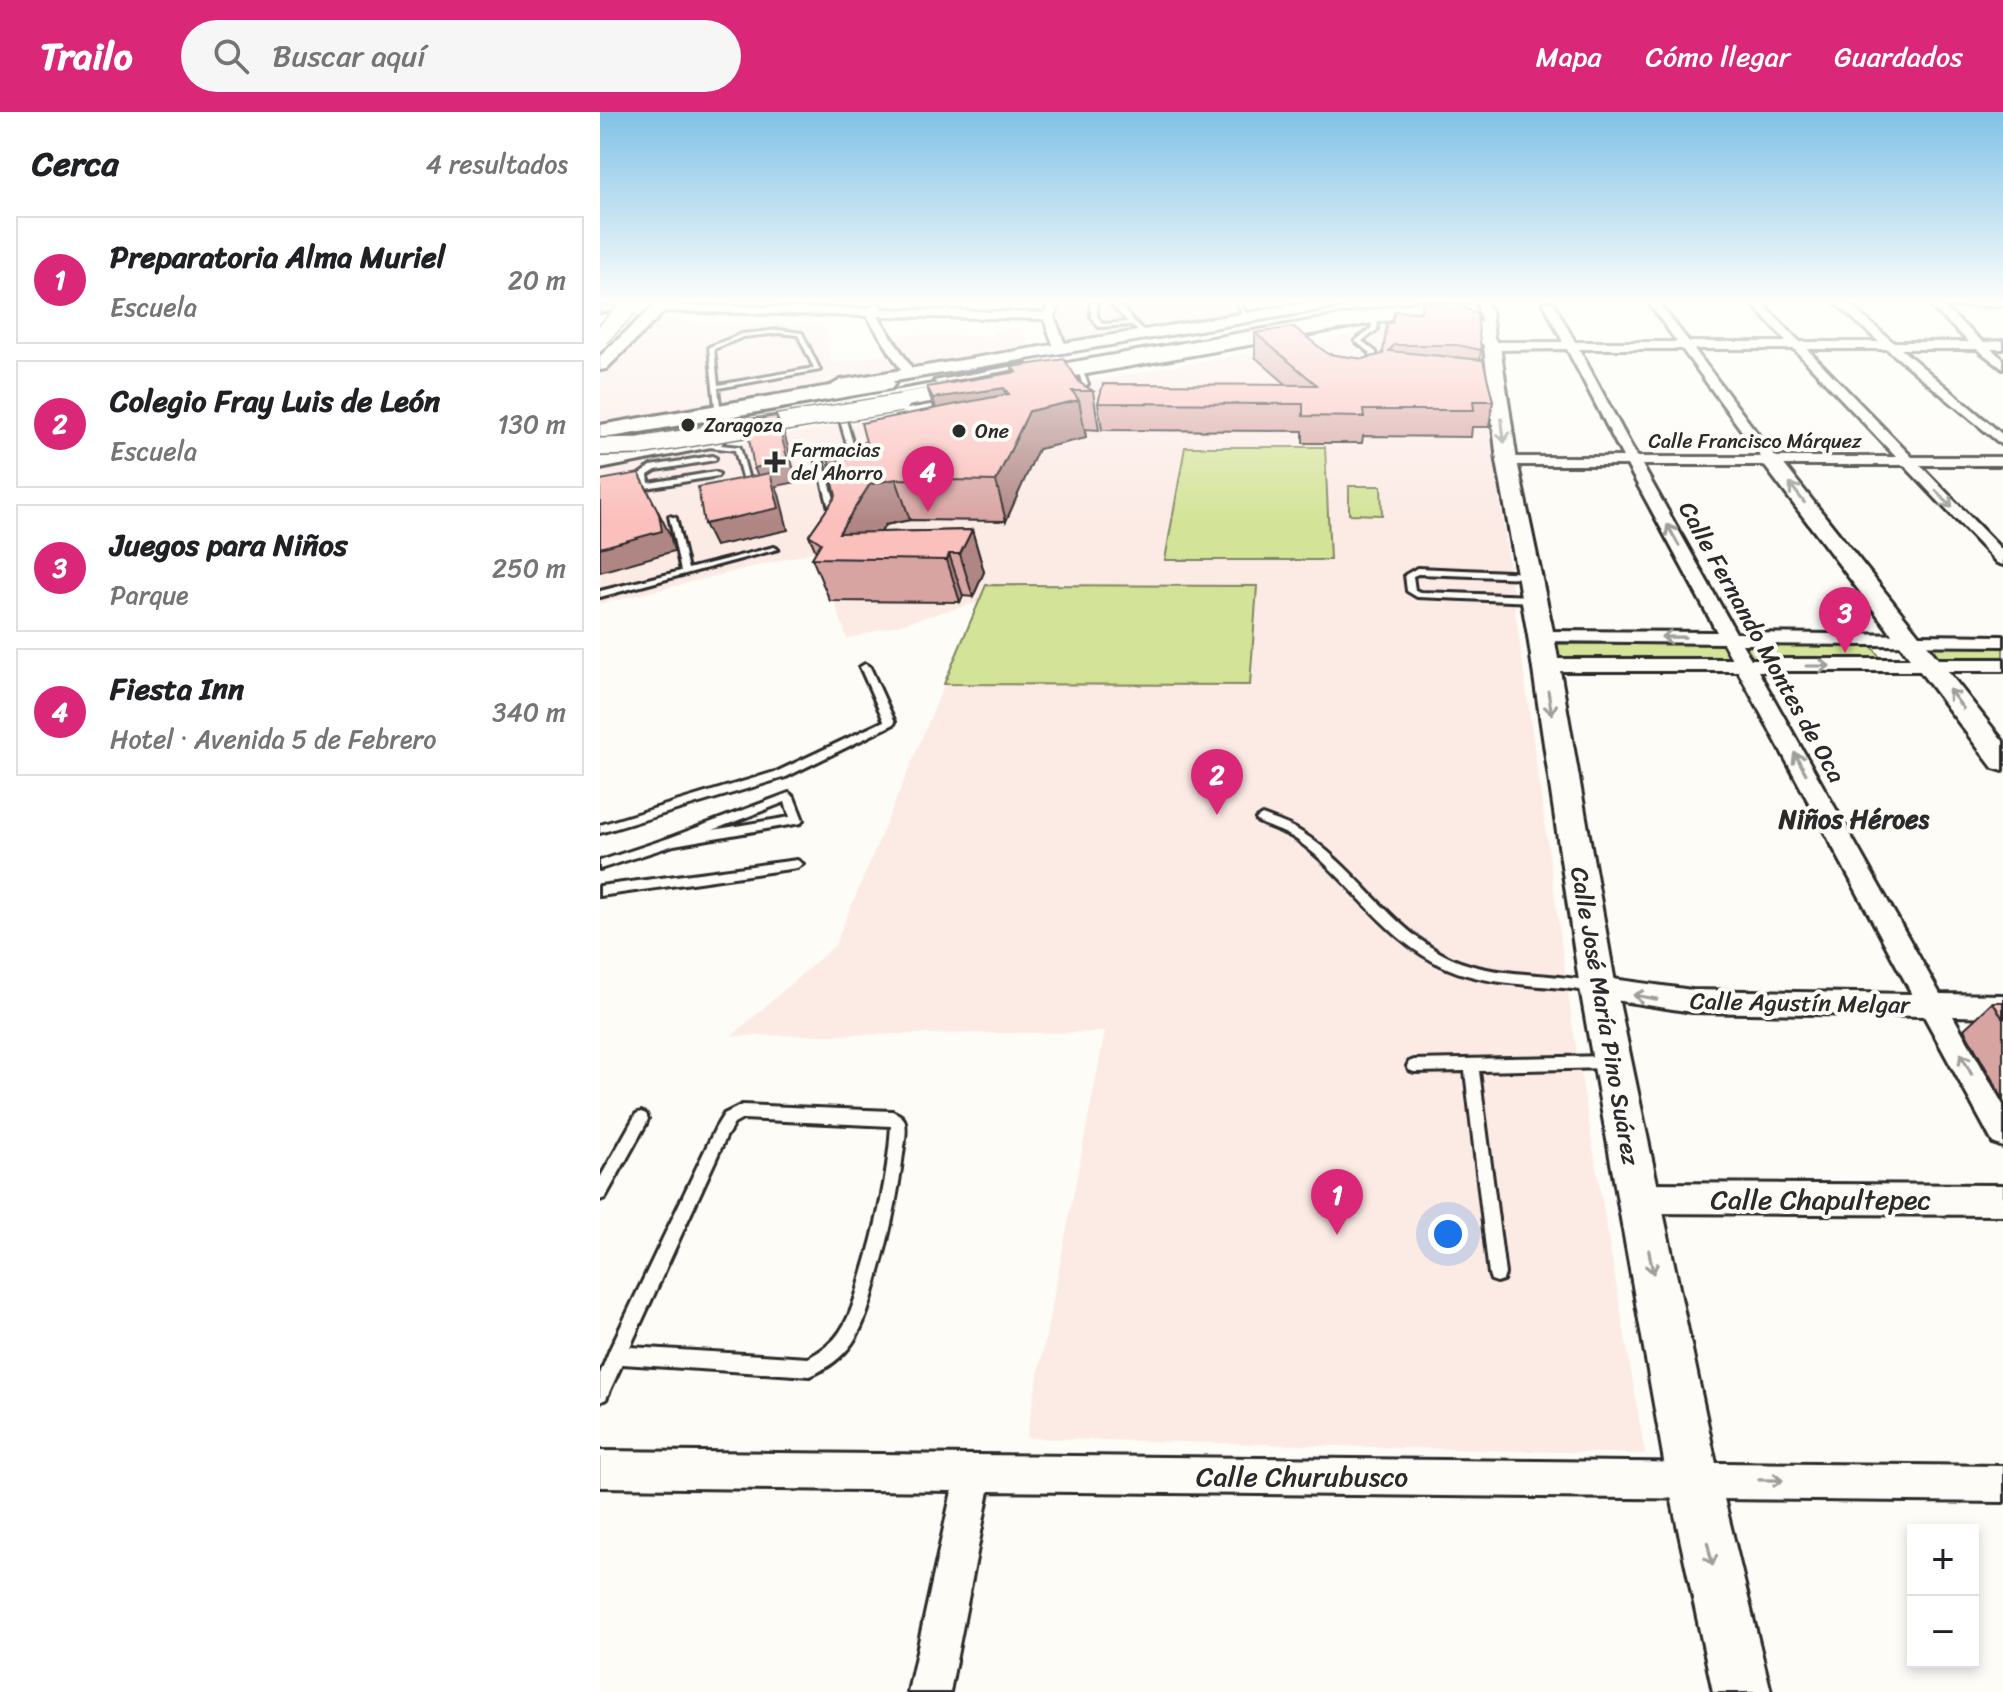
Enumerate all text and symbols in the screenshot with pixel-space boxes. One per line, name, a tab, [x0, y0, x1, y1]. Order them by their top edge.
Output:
search box	[181, 20, 741, 92]
text: Trailo	[40, 23, 133, 90]
text: Buscar aquí	[273, 29, 425, 83]
text: Mapa	[1536, 32, 1602, 81]
text: Cómo llegar	[1646, 32, 1790, 81]
text: Guardados	[1834, 32, 1963, 81]
icon: search	[209, 34, 253, 78]
text: Cerca	[32, 134, 119, 194]
text: 4 resultados	[426, 141, 568, 187]
text: Preparatoria Alma Muriel	[110, 230, 445, 284]
text: 1	[54, 257, 66, 303]
text: 20 m	[508, 257, 566, 303]
text: Escuela	[110, 284, 197, 330]
text: Colegio Fray Luis de León	[110, 374, 440, 428]
text: 2	[52, 401, 68, 447]
text: 130 m	[497, 401, 566, 447]
place label: Zaragoza	[704, 408, 783, 443]
place label: One	[975, 414, 1009, 449]
marker: Zaragoza	[679, 416, 697, 434]
one-way arrow	[1496, 418, 1511, 443]
marker: One	[950, 422, 968, 440]
street label: Calle Francisco Márquez	[1648, 424, 1862, 459]
text: Escuela	[110, 428, 197, 474]
place label: Farmacias del Ahorro	[791, 433, 883, 491]
pin: 4	[902, 446, 954, 512]
marker: Farmacias del Ahorro	[766, 453, 784, 471]
one-way arrow	[1789, 483, 1806, 504]
one-way arrow	[1934, 489, 1953, 508]
street label: Calle Fernando Montes de Oca	[1667, 493, 1857, 791]
text: Juegos para Niños	[110, 518, 348, 572]
one-way arrow	[1665, 524, 1681, 548]
text: 3	[53, 545, 67, 591]
text: 250 m	[492, 545, 566, 591]
text: Parque	[110, 572, 189, 618]
pin: 3	[1819, 587, 1871, 653]
one-way arrow	[1660, 630, 1687, 645]
one-way arrow	[1804, 658, 1831, 674]
text: Fiesta Inn	[110, 662, 244, 716]
text: 4	[52, 689, 68, 735]
text: 340 m	[492, 689, 566, 735]
one-way arrow	[1948, 689, 1965, 710]
one-way arrow	[1543, 690, 1558, 715]
text: Hotel · Avenida 5 de Febrero	[110, 716, 436, 762]
pin: 2	[1191, 749, 1243, 815]
one-way arrow	[1792, 751, 1807, 775]
district label: Niños Héroes	[1778, 796, 1931, 842]
street label: Calle José María Pino Suárez	[1558, 863, 1652, 1169]
street label: Calle Agustín Melgar	[1690, 980, 1912, 1026]
one-way arrow	[1633, 988, 1659, 1003]
one-way arrow	[1958, 1052, 1974, 1076]
pin: 1	[1311, 1169, 1363, 1235]
street label: Calle Chapultepec	[1710, 1175, 1932, 1224]
your location	[1428, 1214, 1468, 1254]
one-way arrow	[1644, 1248, 1659, 1274]
street label: Calle Churubusco	[1196, 1452, 1408, 1501]
one-way arrow	[1757, 1472, 1784, 1487]
map controls	[1907, 1524, 1979, 1668]
button: +	[1907, 1524, 1979, 1596]
one-way arrow	[1703, 1541, 1718, 1566]
button: −	[1907, 1596, 1979, 1668]

